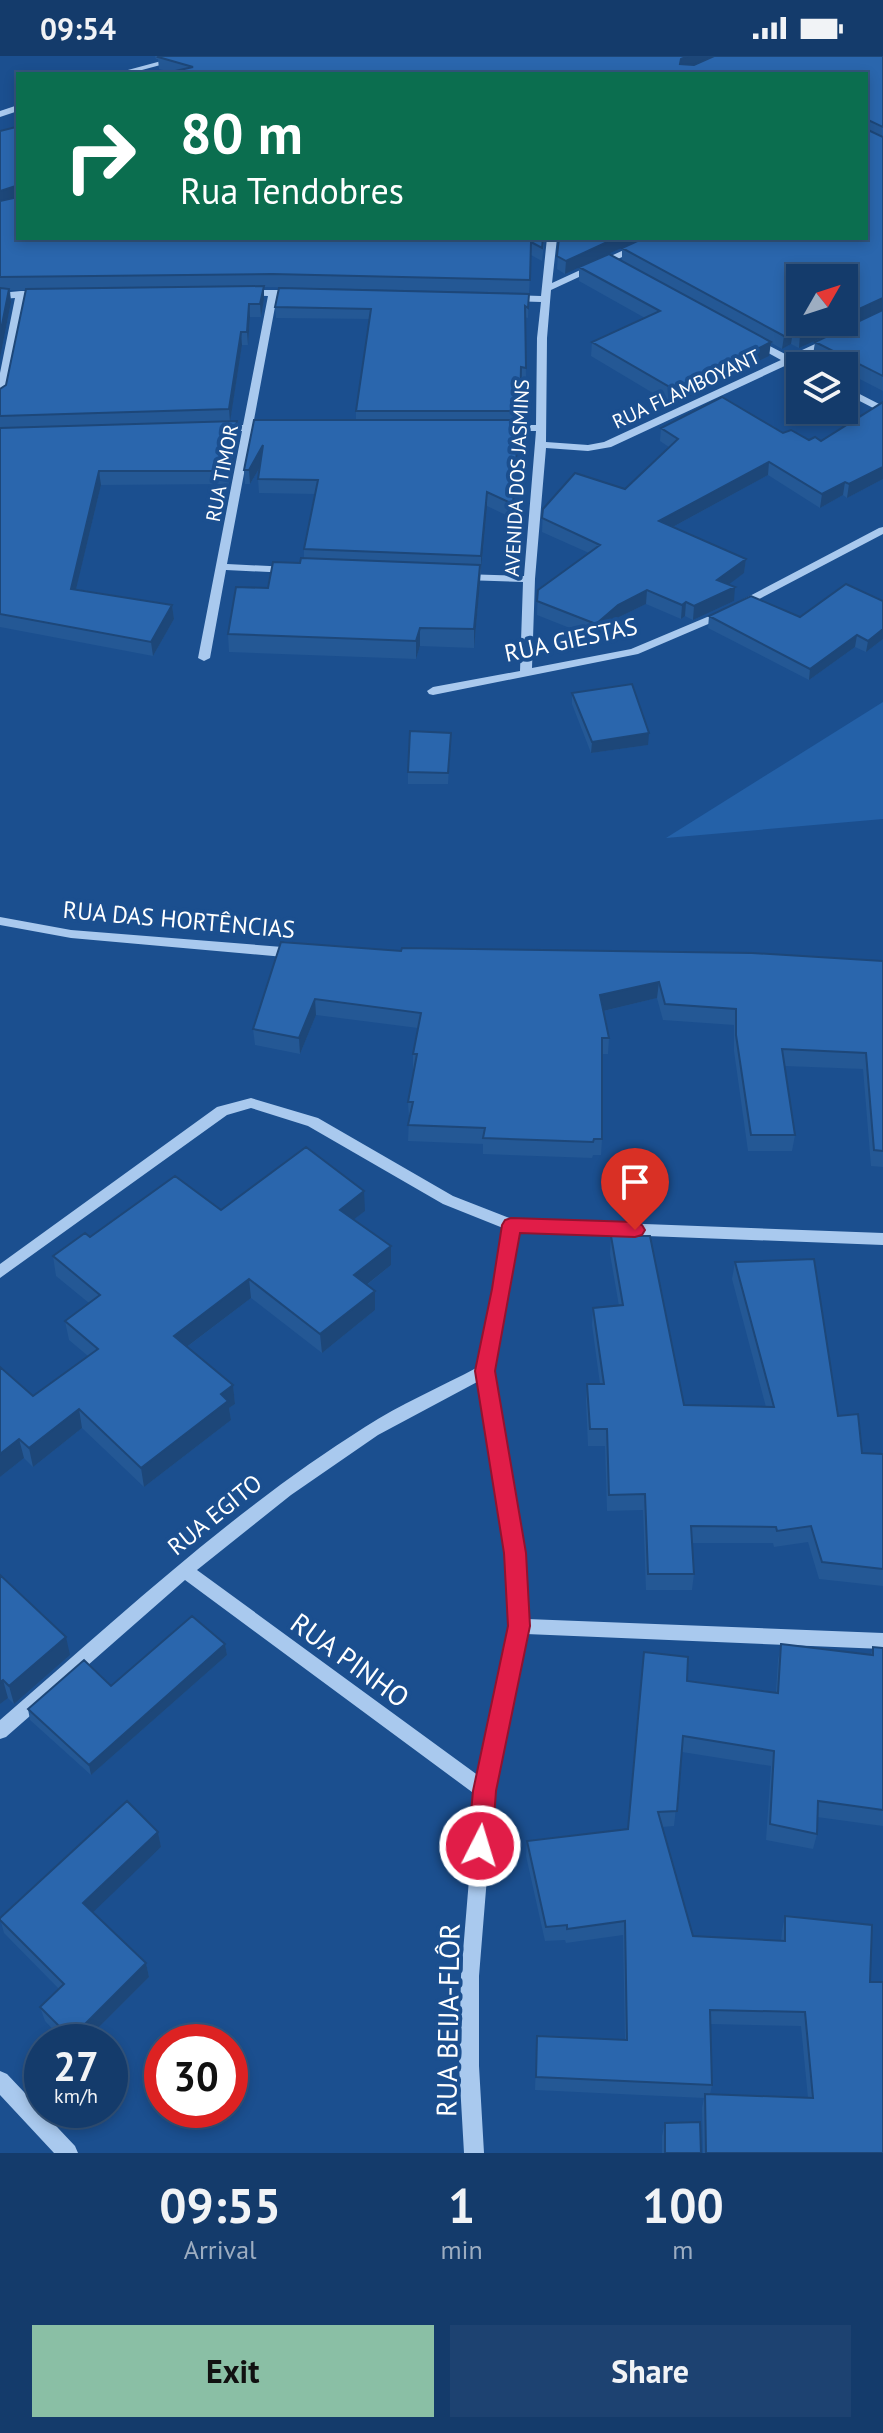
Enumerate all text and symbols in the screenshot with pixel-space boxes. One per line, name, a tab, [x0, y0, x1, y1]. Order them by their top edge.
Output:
text: 09:54	[40, 9, 116, 48]
text: 80 m	[180, 97, 303, 169]
icon: right	[48, 104, 152, 208]
text: Rua Tendobres	[180, 167, 404, 214]
north arrow	[786, 264, 858, 336]
map controls	[786, 264, 858, 424]
street label: RUA FLAMBOYANT	[608, 343, 764, 435]
button: layers	[786, 352, 858, 424]
street label: AVENIDA DOS JASMINS	[499, 379, 535, 577]
street label: RUA TIMOR	[200, 422, 244, 524]
street label: RUA GIESTAS	[502, 610, 640, 669]
street label: RUA DAS HORTÊNCIAS	[62, 894, 296, 945]
pin	[601, 1148, 669, 1230]
icon: arrive	[613, 1160, 657, 1204]
street label: RUA EGITO	[161, 1467, 268, 1562]
street label: RUA PINHO	[283, 1604, 417, 1715]
position arrow	[438, 1804, 522, 1888]
street label: RUA BEIJA-FLÔR	[427, 1923, 468, 2117]
speed limit sign: 30	[144, 2024, 248, 2128]
text: 27	[53, 2040, 99, 2092]
text: km/h	[54, 2083, 98, 2109]
text: 09:55	[159, 2174, 281, 2236]
text: 1	[448, 2174, 475, 2236]
text: 100	[642, 2174, 724, 2236]
text: Arrival	[184, 2233, 257, 2266]
text: min	[440, 2233, 483, 2266]
text: m	[672, 2233, 693, 2266]
button: Exit	[32, 2325, 434, 2417]
button: Share	[450, 2325, 851, 2417]

